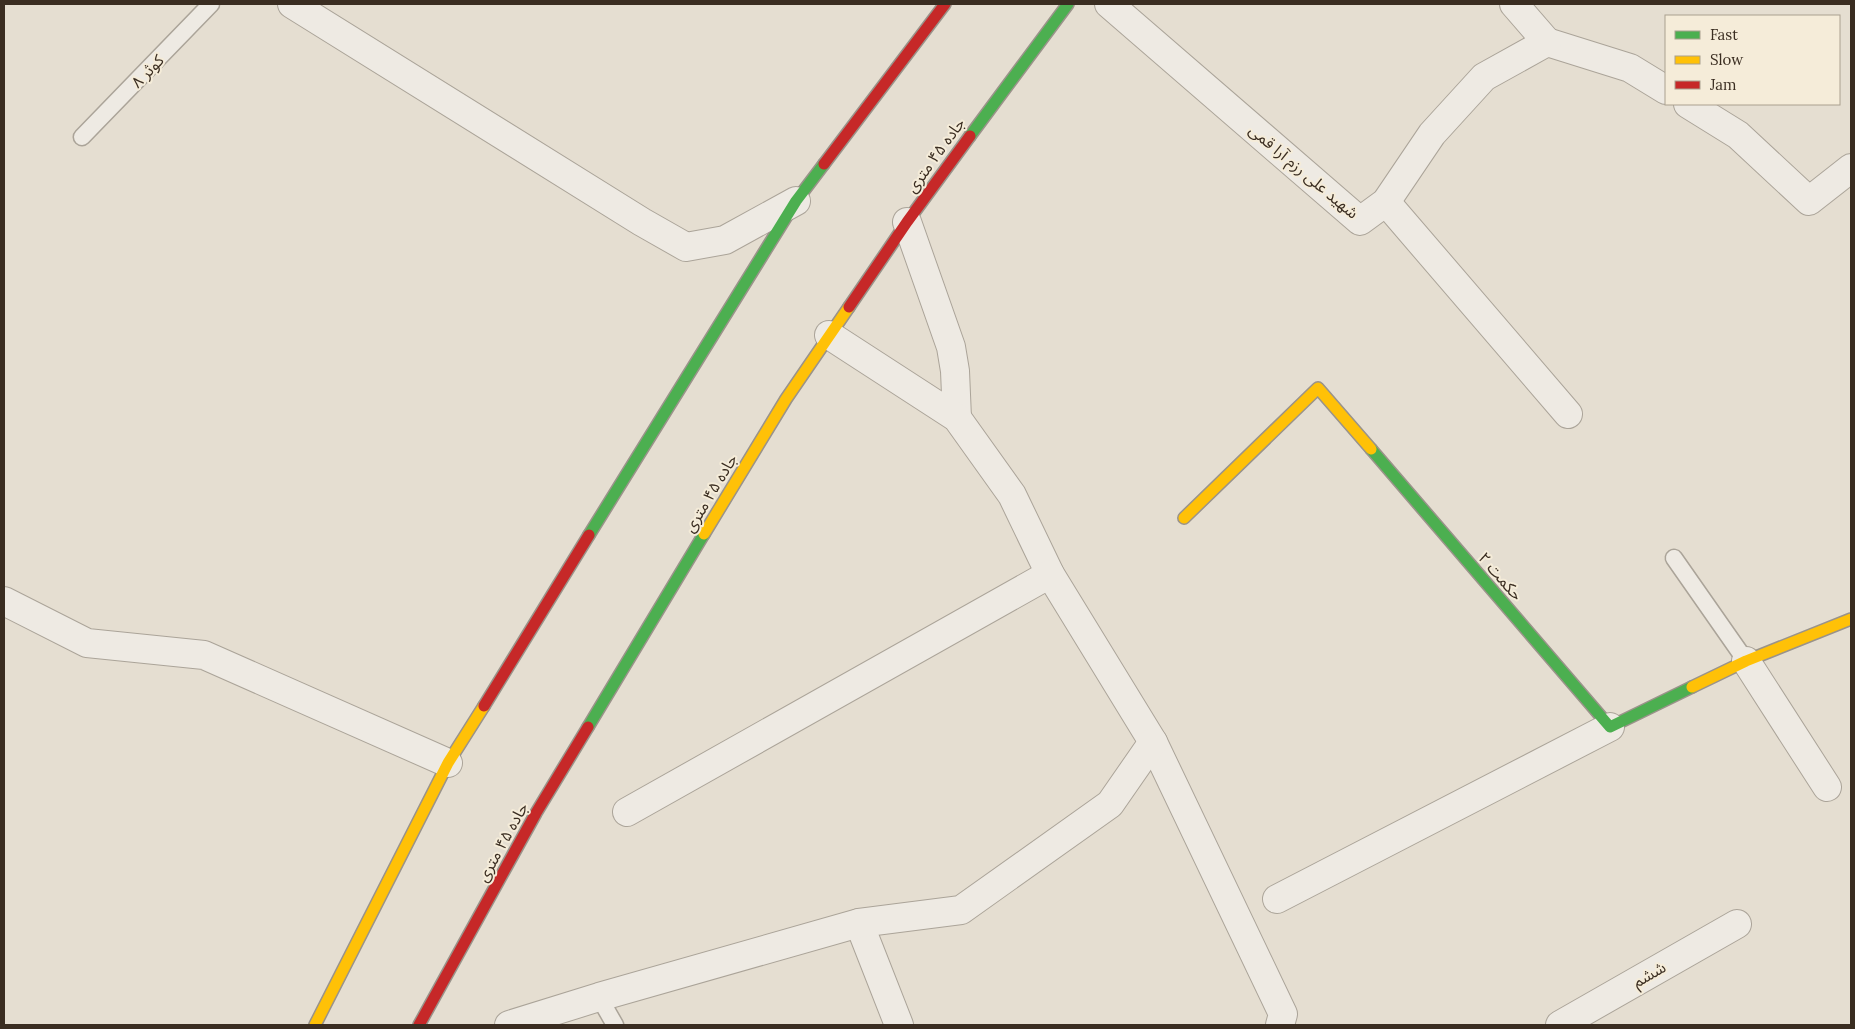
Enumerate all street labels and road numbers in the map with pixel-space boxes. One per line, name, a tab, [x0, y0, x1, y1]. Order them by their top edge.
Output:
street label: کوثر ۸	[126, 50, 168, 92]
street label: جاده ۴۵ متری	[901, 114, 969, 196]
street label: شهید علی رزم آرا قمی	[1243, 119, 1363, 225]
street label: جاده ۴۵ متری	[679, 450, 741, 536]
street label: حکمت ۲	[1475, 548, 1527, 604]
street label: جاده ۴۵ متری	[472, 799, 532, 885]
street label: ششم	[1629, 957, 1671, 994]

